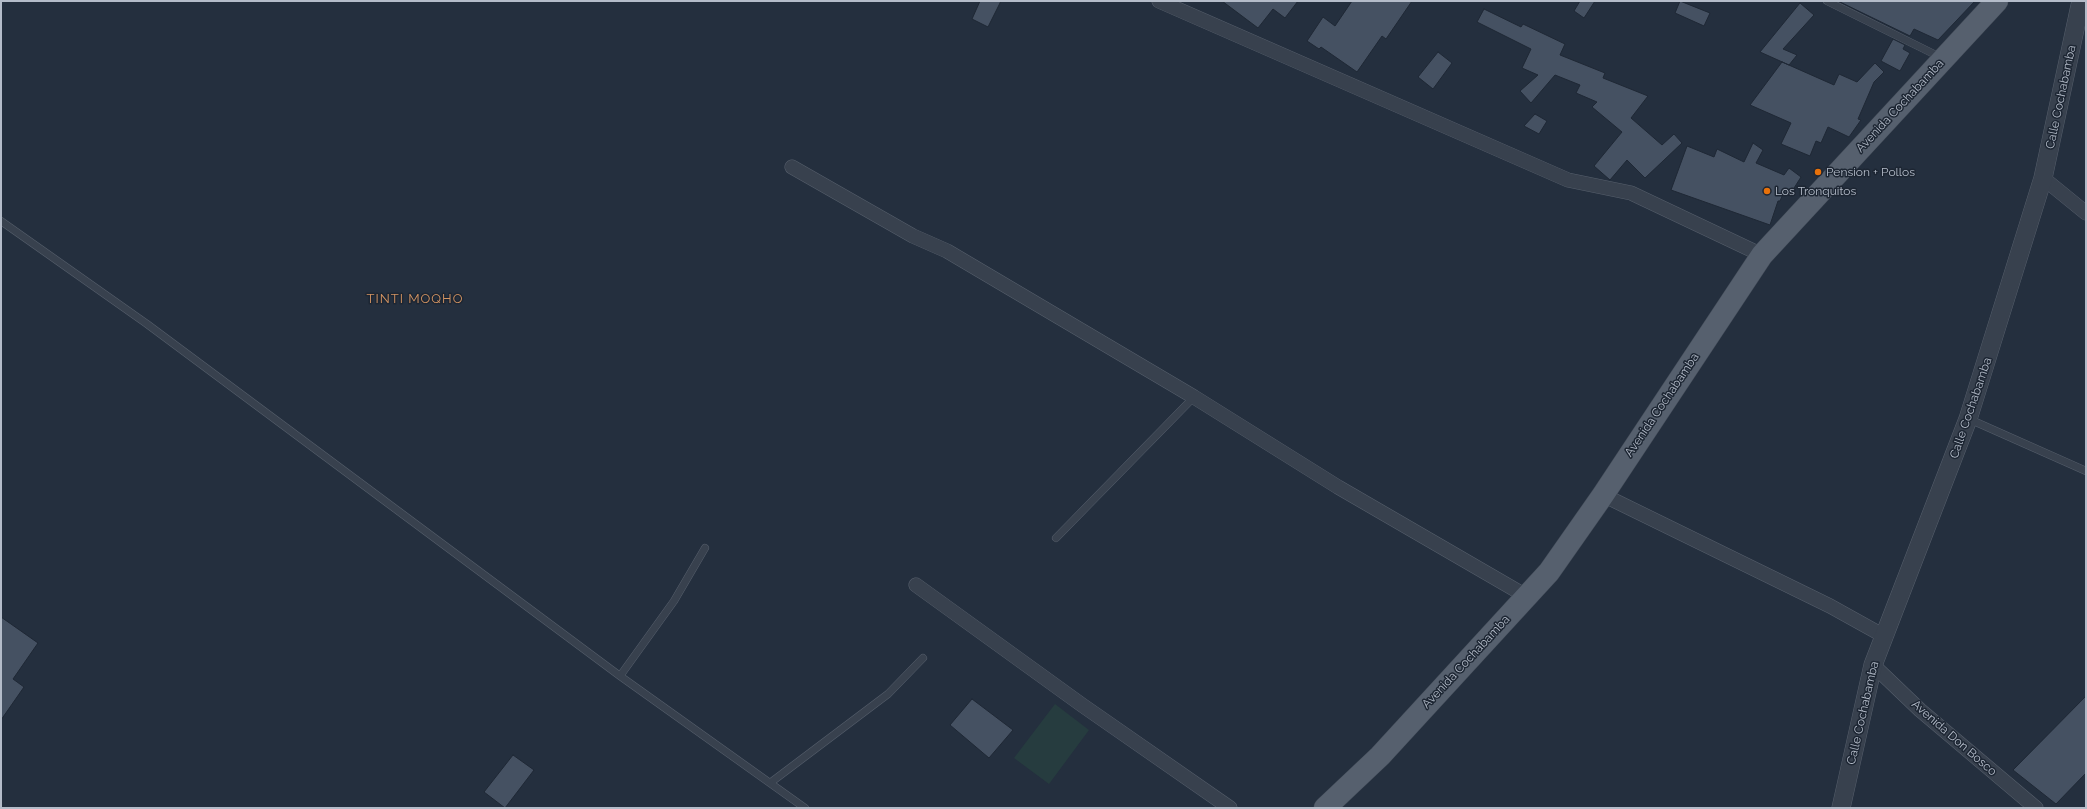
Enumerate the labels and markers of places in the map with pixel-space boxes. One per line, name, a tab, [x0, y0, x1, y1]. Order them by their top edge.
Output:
place label: Pension + Pollos	[1826, 165, 1915, 179]
marker: Pension + Pollos	[1813, 167, 1823, 177]
place label: Los Tronquitos	[1775, 184, 1856, 198]
marker: Los Tronquitos	[1762, 186, 1772, 196]

